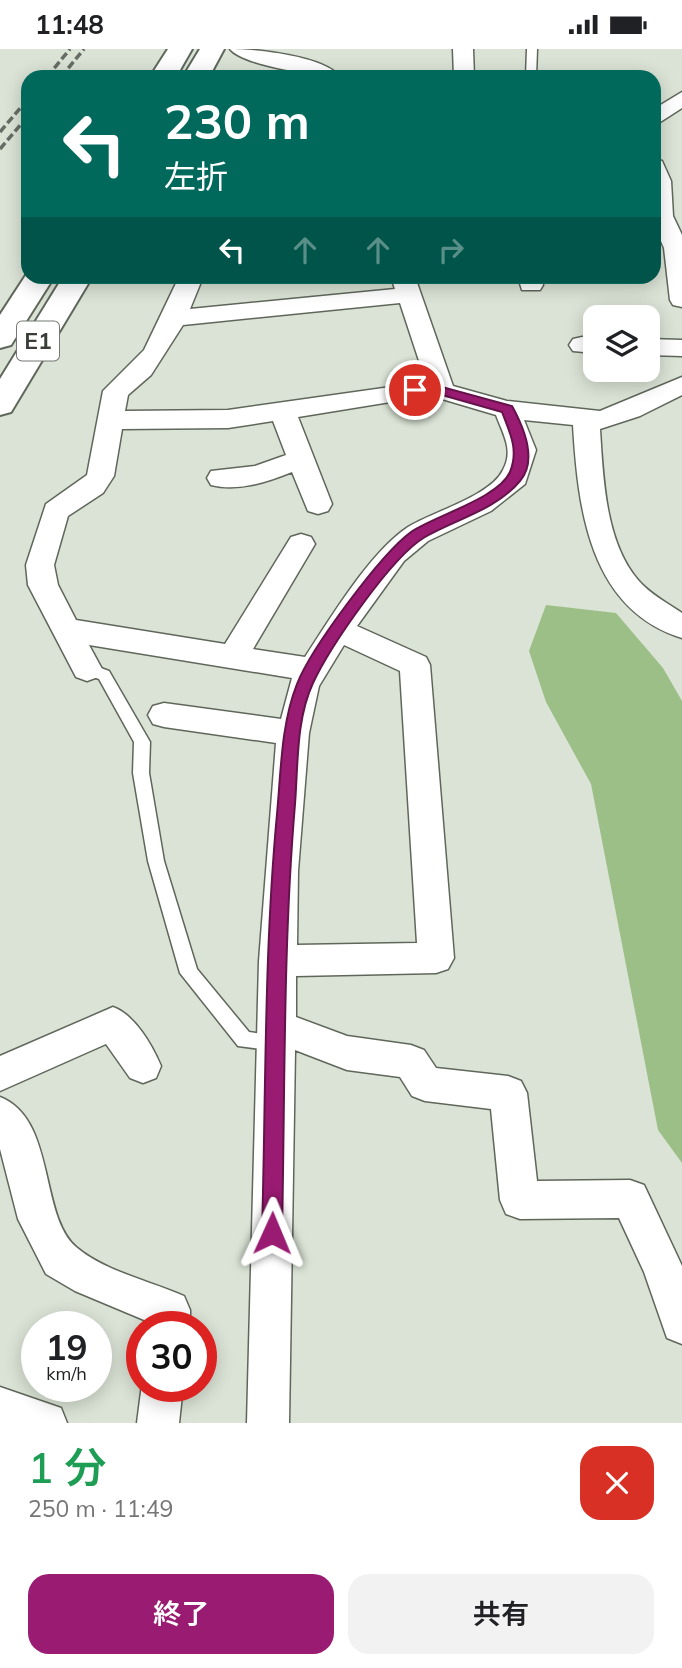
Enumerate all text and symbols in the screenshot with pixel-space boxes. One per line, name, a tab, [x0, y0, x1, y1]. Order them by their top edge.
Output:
text: 11:48	[35, 8, 104, 41]
text: 230 m	[164, 90, 310, 151]
icon: left	[49, 98, 140, 189]
text: 左折	[164, 156, 228, 196]
icon: left	[213, 231, 251, 269]
icon: ahead	[286, 231, 324, 269]
icon: ahead	[359, 231, 397, 269]
icon: right	[432, 231, 470, 269]
map controls	[583, 305, 660, 382]
button: layers	[583, 305, 660, 382]
road number: E1	[17, 321, 59, 361]
pin	[385, 360, 445, 420]
icon: arrive	[396, 371, 434, 409]
position arrow	[235, 1196, 309, 1270]
speed limit sign: 30	[126, 1311, 217, 1402]
text: 19	[45, 1325, 88, 1369]
text: km/h	[46, 1362, 87, 1385]
text: 1 分	[28, 1441, 106, 1494]
button: close	[580, 1446, 654, 1520]
text: 250 m · 11:49	[28, 1494, 173, 1523]
button: 終了	[28, 1574, 334, 1654]
button: 共有	[348, 1574, 654, 1654]

